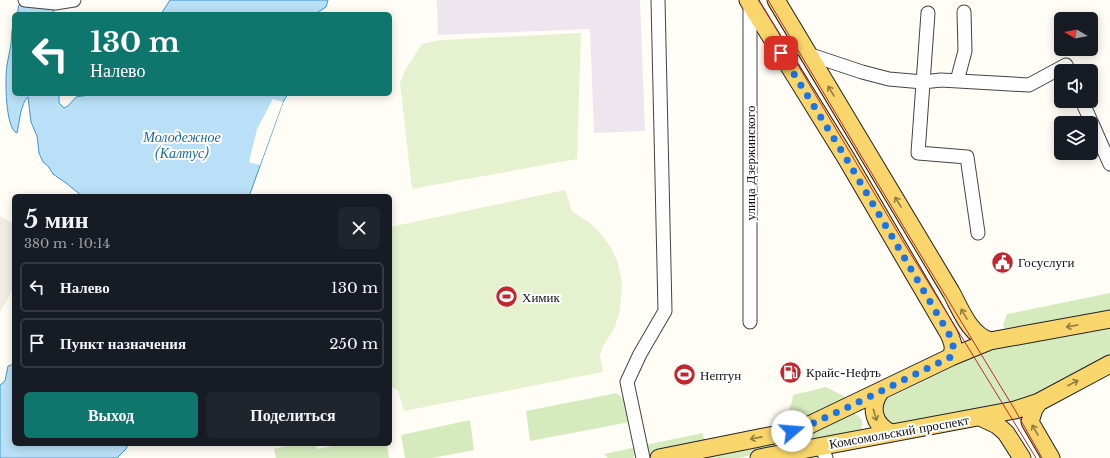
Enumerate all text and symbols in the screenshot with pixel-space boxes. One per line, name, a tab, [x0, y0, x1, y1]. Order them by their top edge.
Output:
north arrow	[1054, 12, 1098, 56]
map controls	[1054, 12, 1098, 160]
text: 130 m	[90, 25, 180, 60]
icon: left	[24, 28, 76, 80]
pin	[764, 36, 798, 70]
icon: arrive	[770, 42, 792, 64]
text: Налево	[90, 60, 146, 82]
button: sound	[1054, 64, 1098, 108]
one-way arrow	[826, 85, 834, 97]
street label: улица Дзержинского	[742, 106, 759, 220]
button: layers	[1054, 116, 1098, 160]
water label: Молодежное (Калтус)	[142, 128, 221, 162]
one-way arrow	[893, 196, 901, 208]
text: 5 мин	[24, 205, 89, 234]
button: close	[338, 207, 380, 249]
text: 380 m · 10:14	[24, 235, 110, 252]
public building icon: Госуслуги	[990, 249, 1016, 275]
place label: Госуслуги	[1018, 254, 1074, 271]
icon: left	[26, 276, 48, 298]
text: Налево	[60, 278, 110, 297]
text: 130 m	[331, 278, 378, 297]
sports icon: Химик	[493, 284, 519, 310]
place label: Химик	[522, 289, 561, 306]
one-way arrow	[959, 308, 967, 320]
one-way arrow	[1065, 323, 1078, 331]
icon: arrive	[26, 332, 48, 354]
text: Пункт назначения	[60, 334, 186, 353]
text: 250 m	[329, 334, 378, 353]
fuel station icon: Крайс-Нефть	[777, 359, 803, 385]
sports icon: Нептун	[672, 362, 698, 388]
place label: Крайс-Нефть	[806, 364, 881, 381]
place label: Нептун	[700, 367, 741, 384]
one-way arrow	[1067, 378, 1079, 386]
button: Выход	[24, 392, 198, 438]
button: Поделиться	[206, 392, 380, 438]
one-way arrow	[872, 409, 880, 422]
position arrow	[771, 410, 813, 452]
street label: Комсомольский проспект	[828, 411, 971, 453]
one-way arrow	[1030, 424, 1038, 436]
one-way arrow	[750, 435, 763, 443]

